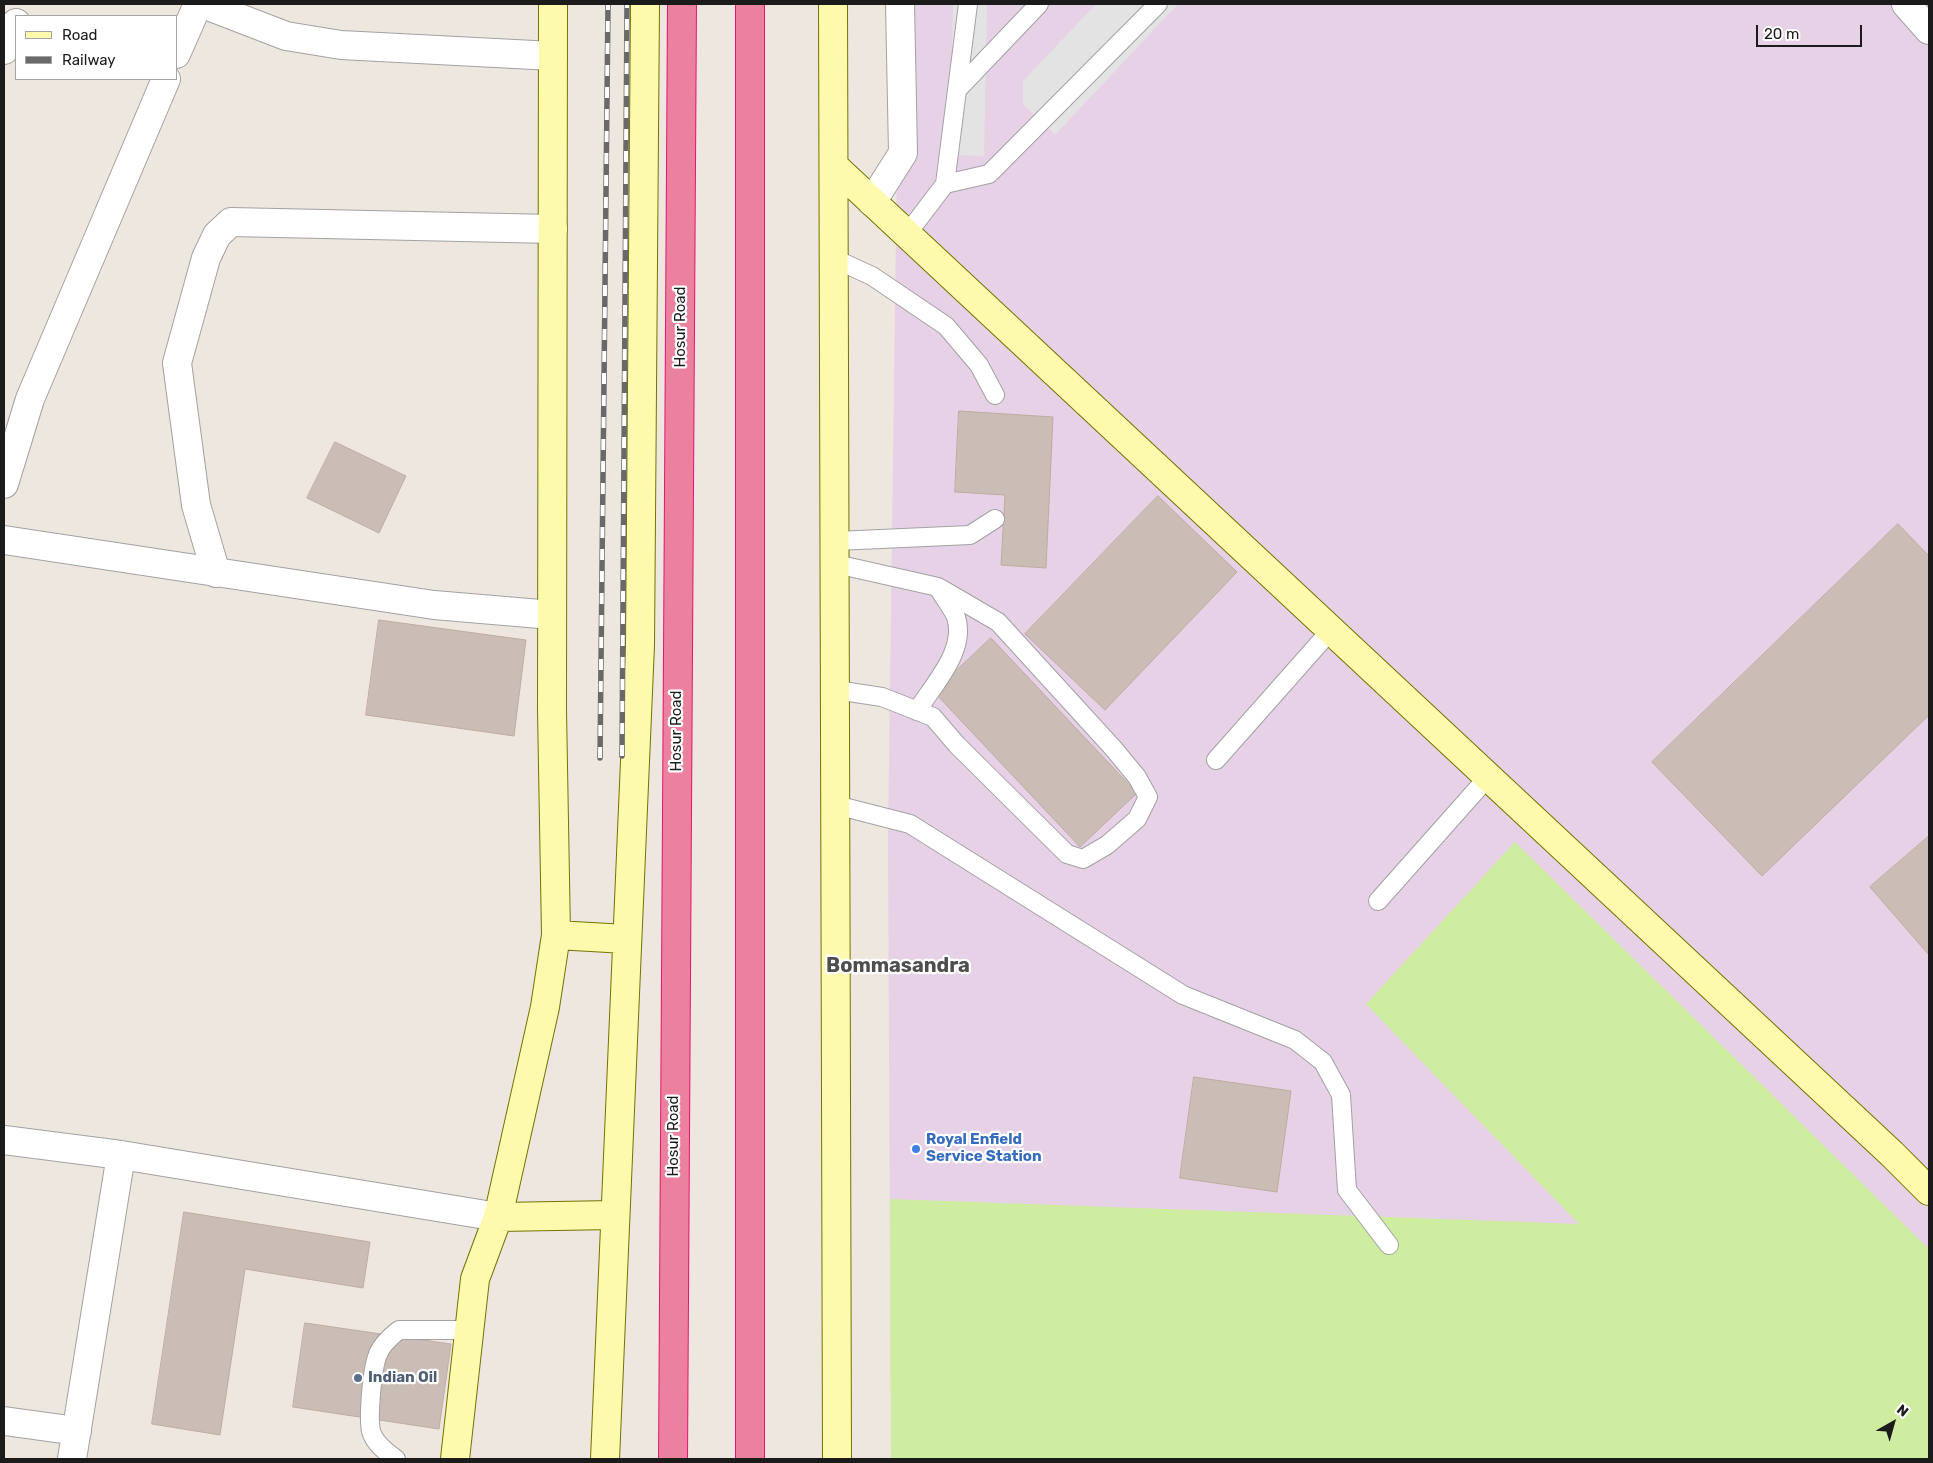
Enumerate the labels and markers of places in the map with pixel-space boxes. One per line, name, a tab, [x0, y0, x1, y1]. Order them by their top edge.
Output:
place label: Royal Enfield Service Station	[926, 1131, 1042, 1166]
marker: Royal Enfield Service Station	[910, 1143, 922, 1155]
place label: Indian Oil	[368, 1369, 437, 1387]
marker: Indian Oil	[352, 1372, 364, 1384]

